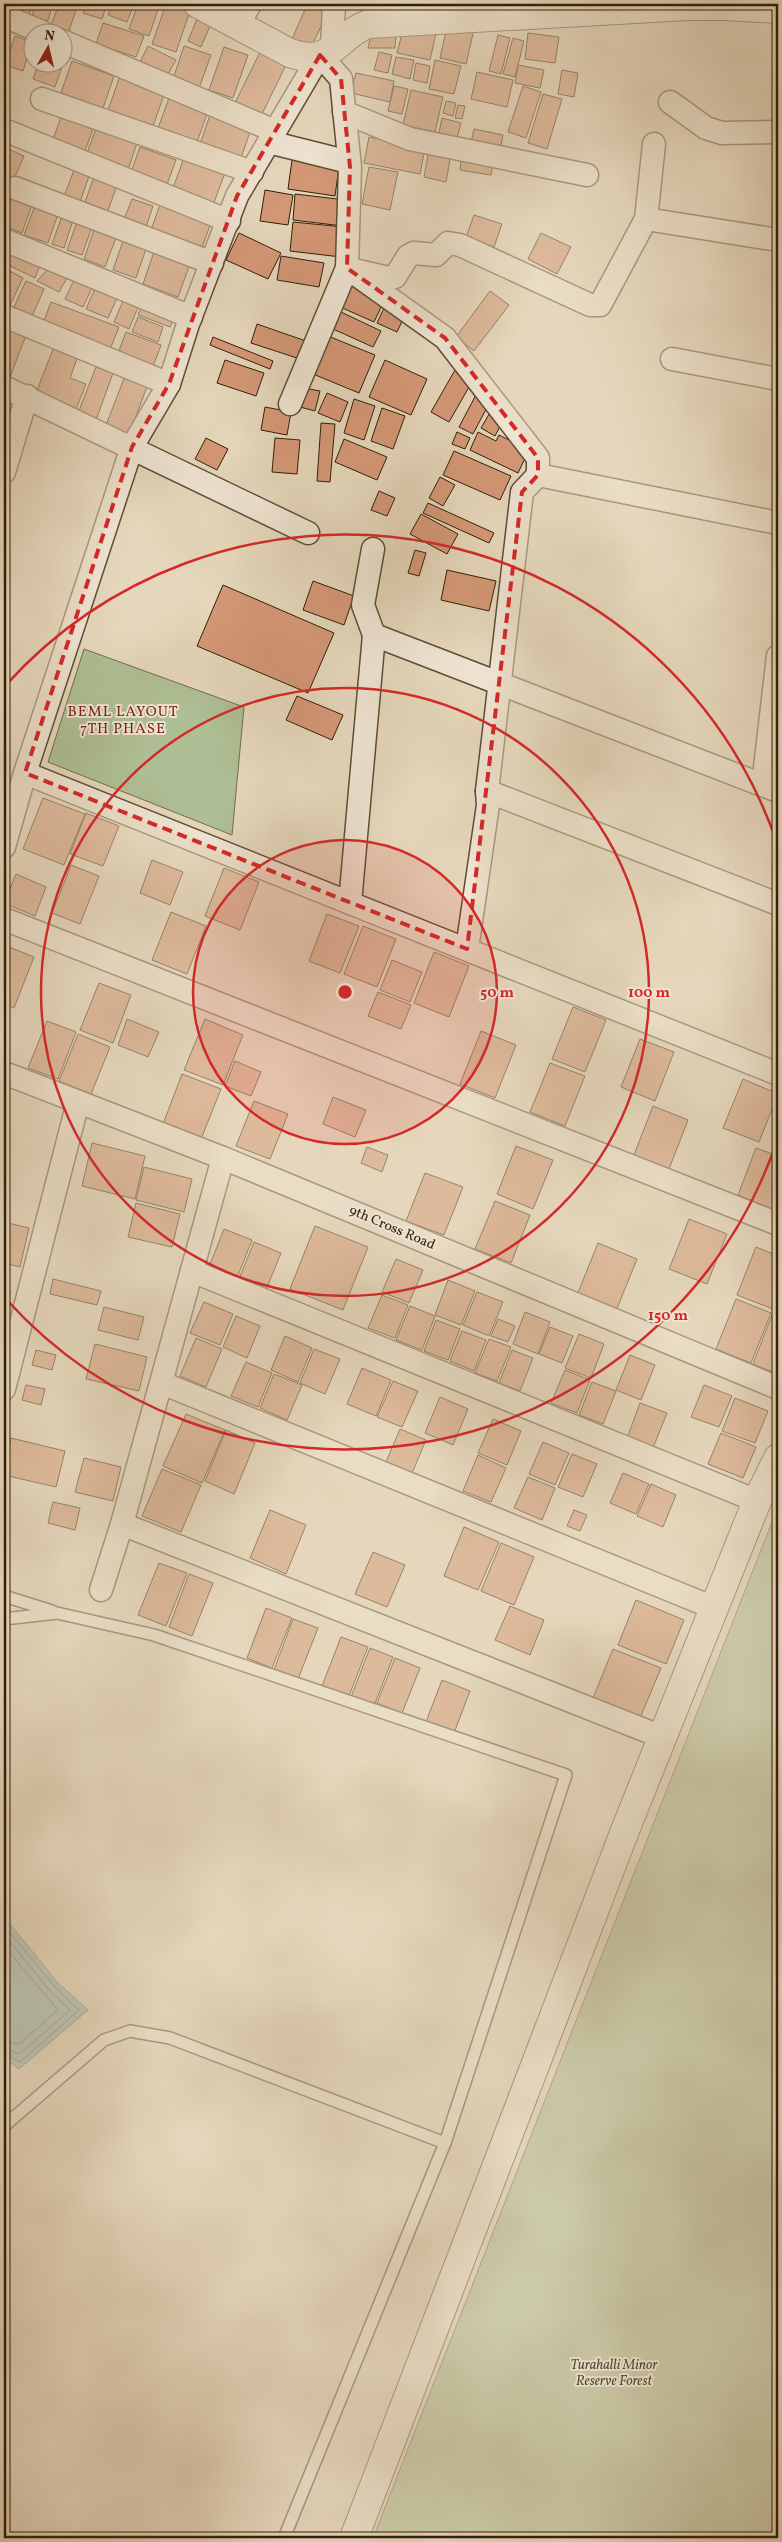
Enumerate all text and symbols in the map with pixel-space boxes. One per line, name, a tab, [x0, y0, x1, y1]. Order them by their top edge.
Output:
north arrow	[22, 22, 72, 72]
text: N	[43, 26, 56, 47]
district label: BEML LAYOUT 7TH PHASE	[67, 702, 179, 740]
centre of rings	[336, 983, 354, 1001]
text: 50 m	[480, 983, 514, 1004]
text: 100 m	[628, 983, 671, 1004]
street label: 9th Cross Road	[346, 1201, 438, 1255]
text: 150 m	[648, 1306, 688, 1327]
park label: Turahalli Minor Reserve Forest	[570, 2356, 658, 2391]

